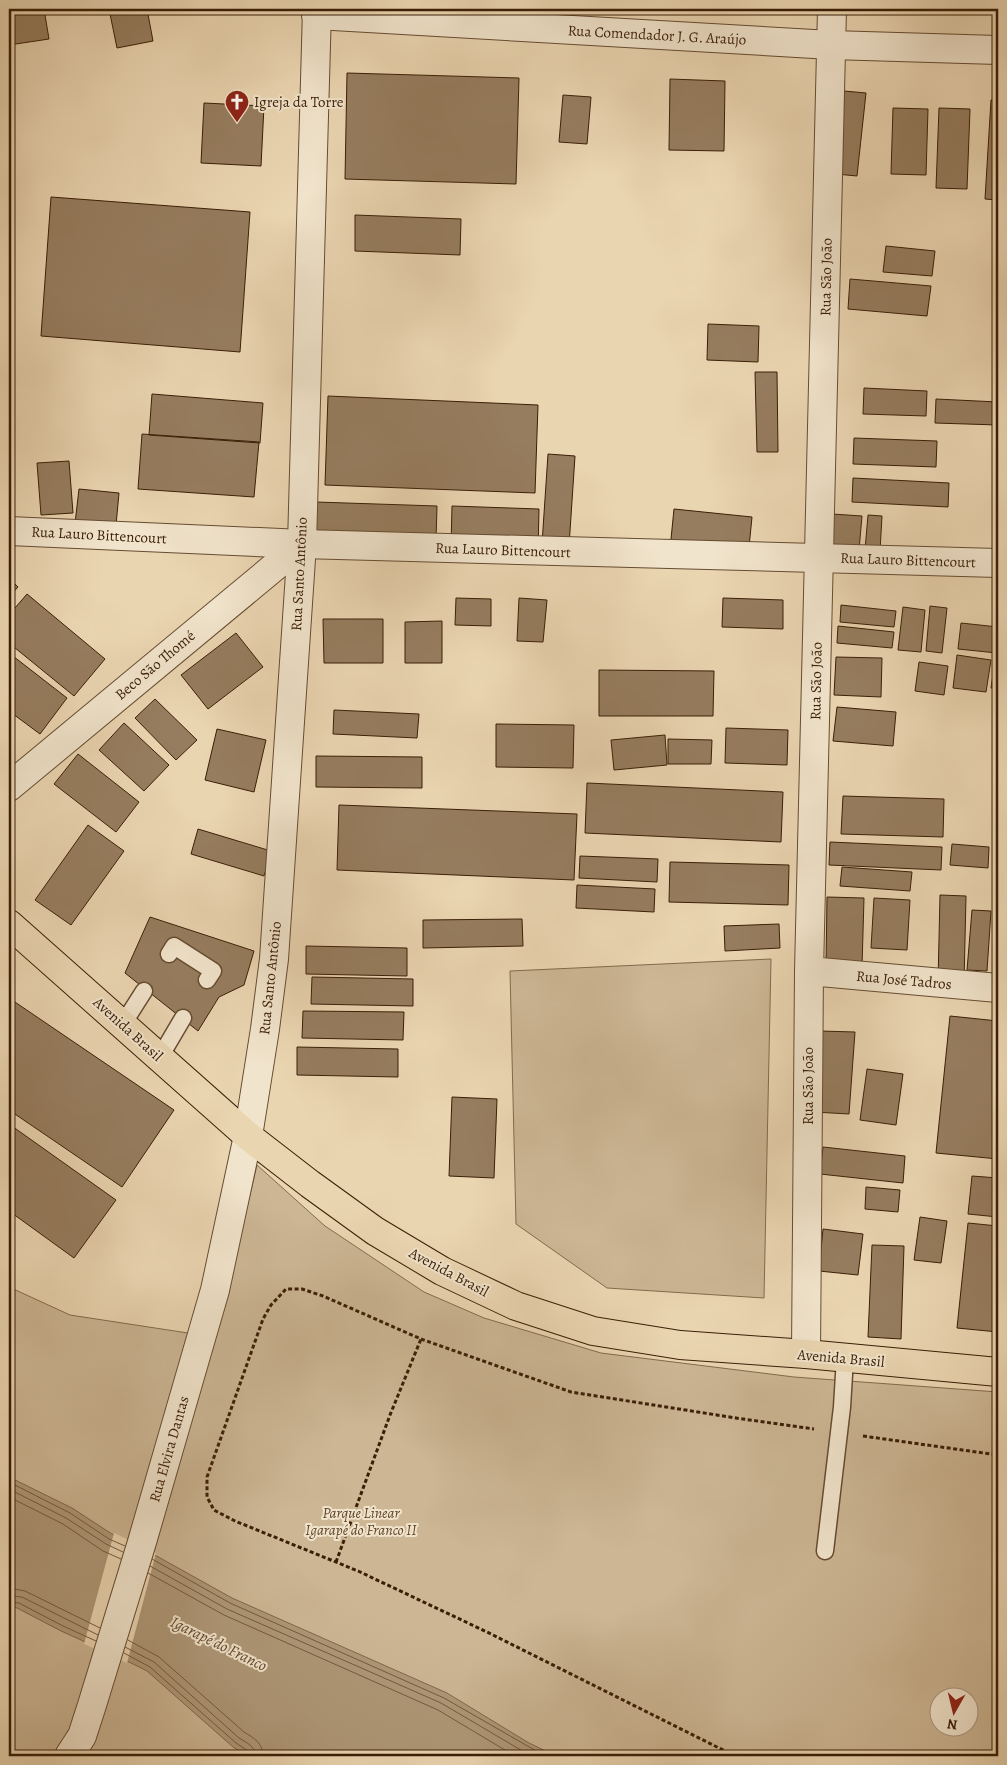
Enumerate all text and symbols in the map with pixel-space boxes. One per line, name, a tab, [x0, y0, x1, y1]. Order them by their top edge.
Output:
street label: Rua Comendador J. G. Araújo	[567, 20, 747, 50]
church icon: Igreja da Torre	[224, 89, 250, 123]
place label: Igreja da Torre	[254, 92, 344, 112]
street label: Rua São João	[815, 238, 837, 316]
street label: Rua Santo Antônio	[286, 517, 312, 631]
street label: Rua Lauro Bittencourt	[31, 521, 167, 549]
street label: Rua Lauro Bittencourt	[435, 538, 571, 562]
street label: Rua Lauro Bittencourt	[840, 548, 976, 572]
street label: Beco São Thomé	[111, 625, 199, 704]
street label: Rua São João	[805, 642, 827, 720]
street label: Rua Santo Antônio	[254, 920, 286, 1036]
street label: Rua José Tadros	[855, 966, 953, 994]
street label: Avenida Brasil	[88, 992, 167, 1066]
street label: Rua São João	[798, 1047, 818, 1125]
street label: Avenida Brasil	[405, 1242, 493, 1302]
street label: Avenida Brasil	[796, 1344, 886, 1372]
street label: Rua Elvira Dantas	[144, 1394, 194, 1504]
park label: Parque Linear Igarapé do Franco II	[305, 1503, 417, 1540]
water label: Igarapé do Franco	[167, 1611, 271, 1677]
north arrow	[930, 1688, 980, 1738]
text: N	[946, 1714, 959, 1734]

